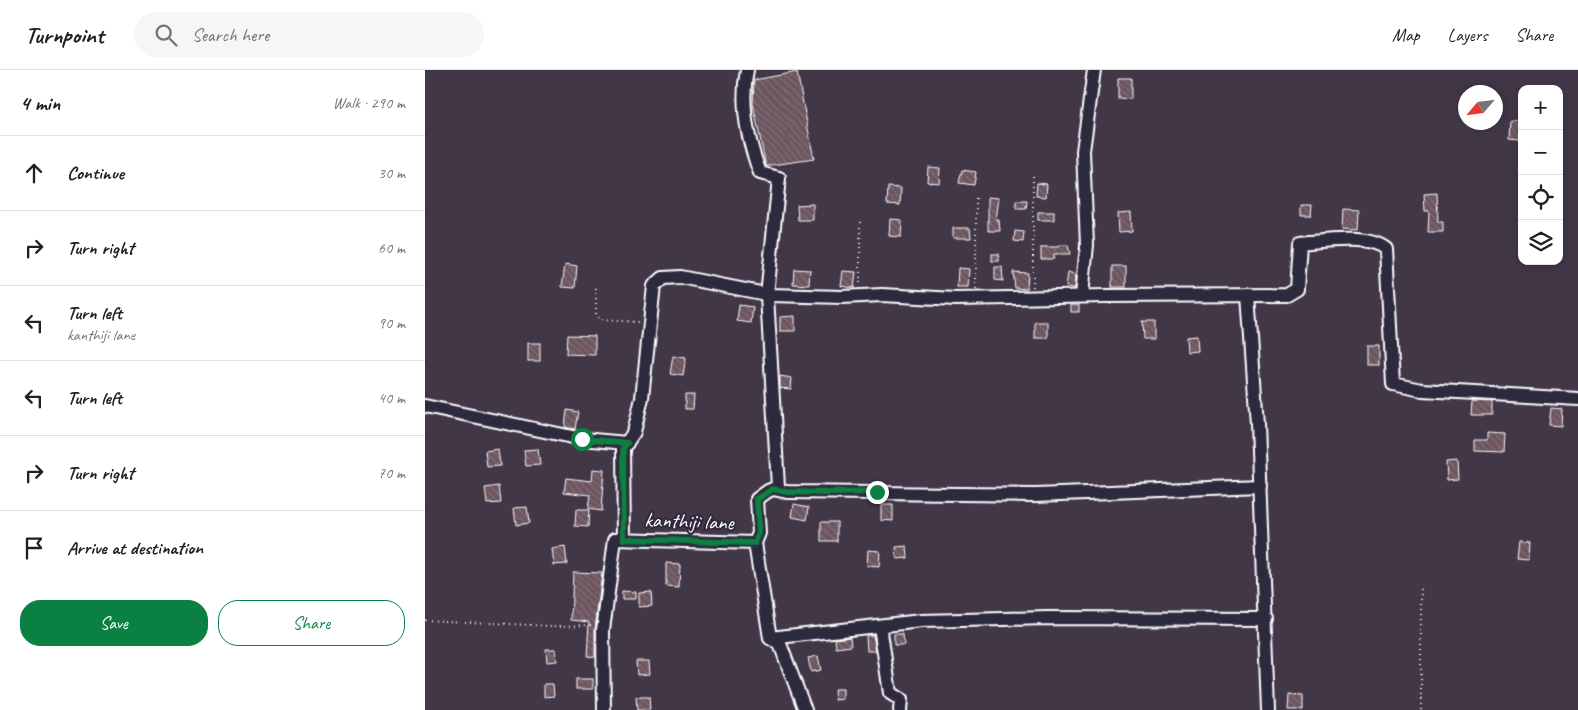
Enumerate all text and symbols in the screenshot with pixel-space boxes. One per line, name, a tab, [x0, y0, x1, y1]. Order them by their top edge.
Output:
search box	[134, 12, 484, 57]
text: Turnpoint	[25, 20, 104, 50]
icon: search	[152, 21, 180, 49]
text: Search here	[192, 23, 269, 47]
text: Map	[1392, 24, 1420, 46]
text: Layers	[1448, 24, 1487, 46]
text: Share	[1515, 24, 1553, 46]
north arrow	[1458, 85, 1503, 130]
map controls	[1518, 85, 1563, 265]
button: +	[1518, 85, 1563, 130]
text: 4 min	[20, 90, 60, 116]
text: Walk · 290 m	[333, 93, 405, 113]
button: −	[1518, 130, 1563, 175]
icon: ahead	[20, 159, 48, 187]
text: Continue	[67, 161, 124, 185]
text: 30 m	[378, 163, 405, 183]
button: locate	[1518, 175, 1563, 220]
button: layers	[1518, 220, 1563, 265]
icon: right	[20, 234, 48, 262]
text: Turn right	[67, 236, 134, 260]
text: 60 m	[378, 238, 405, 258]
text: Turn left	[67, 301, 122, 325]
icon: left	[20, 309, 48, 337]
text: 90 m	[378, 313, 405, 333]
text: kanthiji lane	[67, 325, 135, 345]
icon: left	[20, 384, 48, 412]
text: Turn left	[67, 386, 122, 410]
text: 40 m	[378, 388, 405, 408]
route start	[571, 428, 594, 451]
icon: right	[20, 459, 48, 487]
text: Turn right	[67, 461, 134, 485]
text: 70 m	[378, 463, 405, 483]
route end	[866, 481, 889, 504]
street label: kanthiji lane	[644, 506, 735, 536]
icon: arrive	[20, 534, 48, 562]
text: Arrive at destination	[67, 536, 203, 560]
button: Save	[20, 600, 208, 646]
button: Share	[218, 600, 405, 646]

